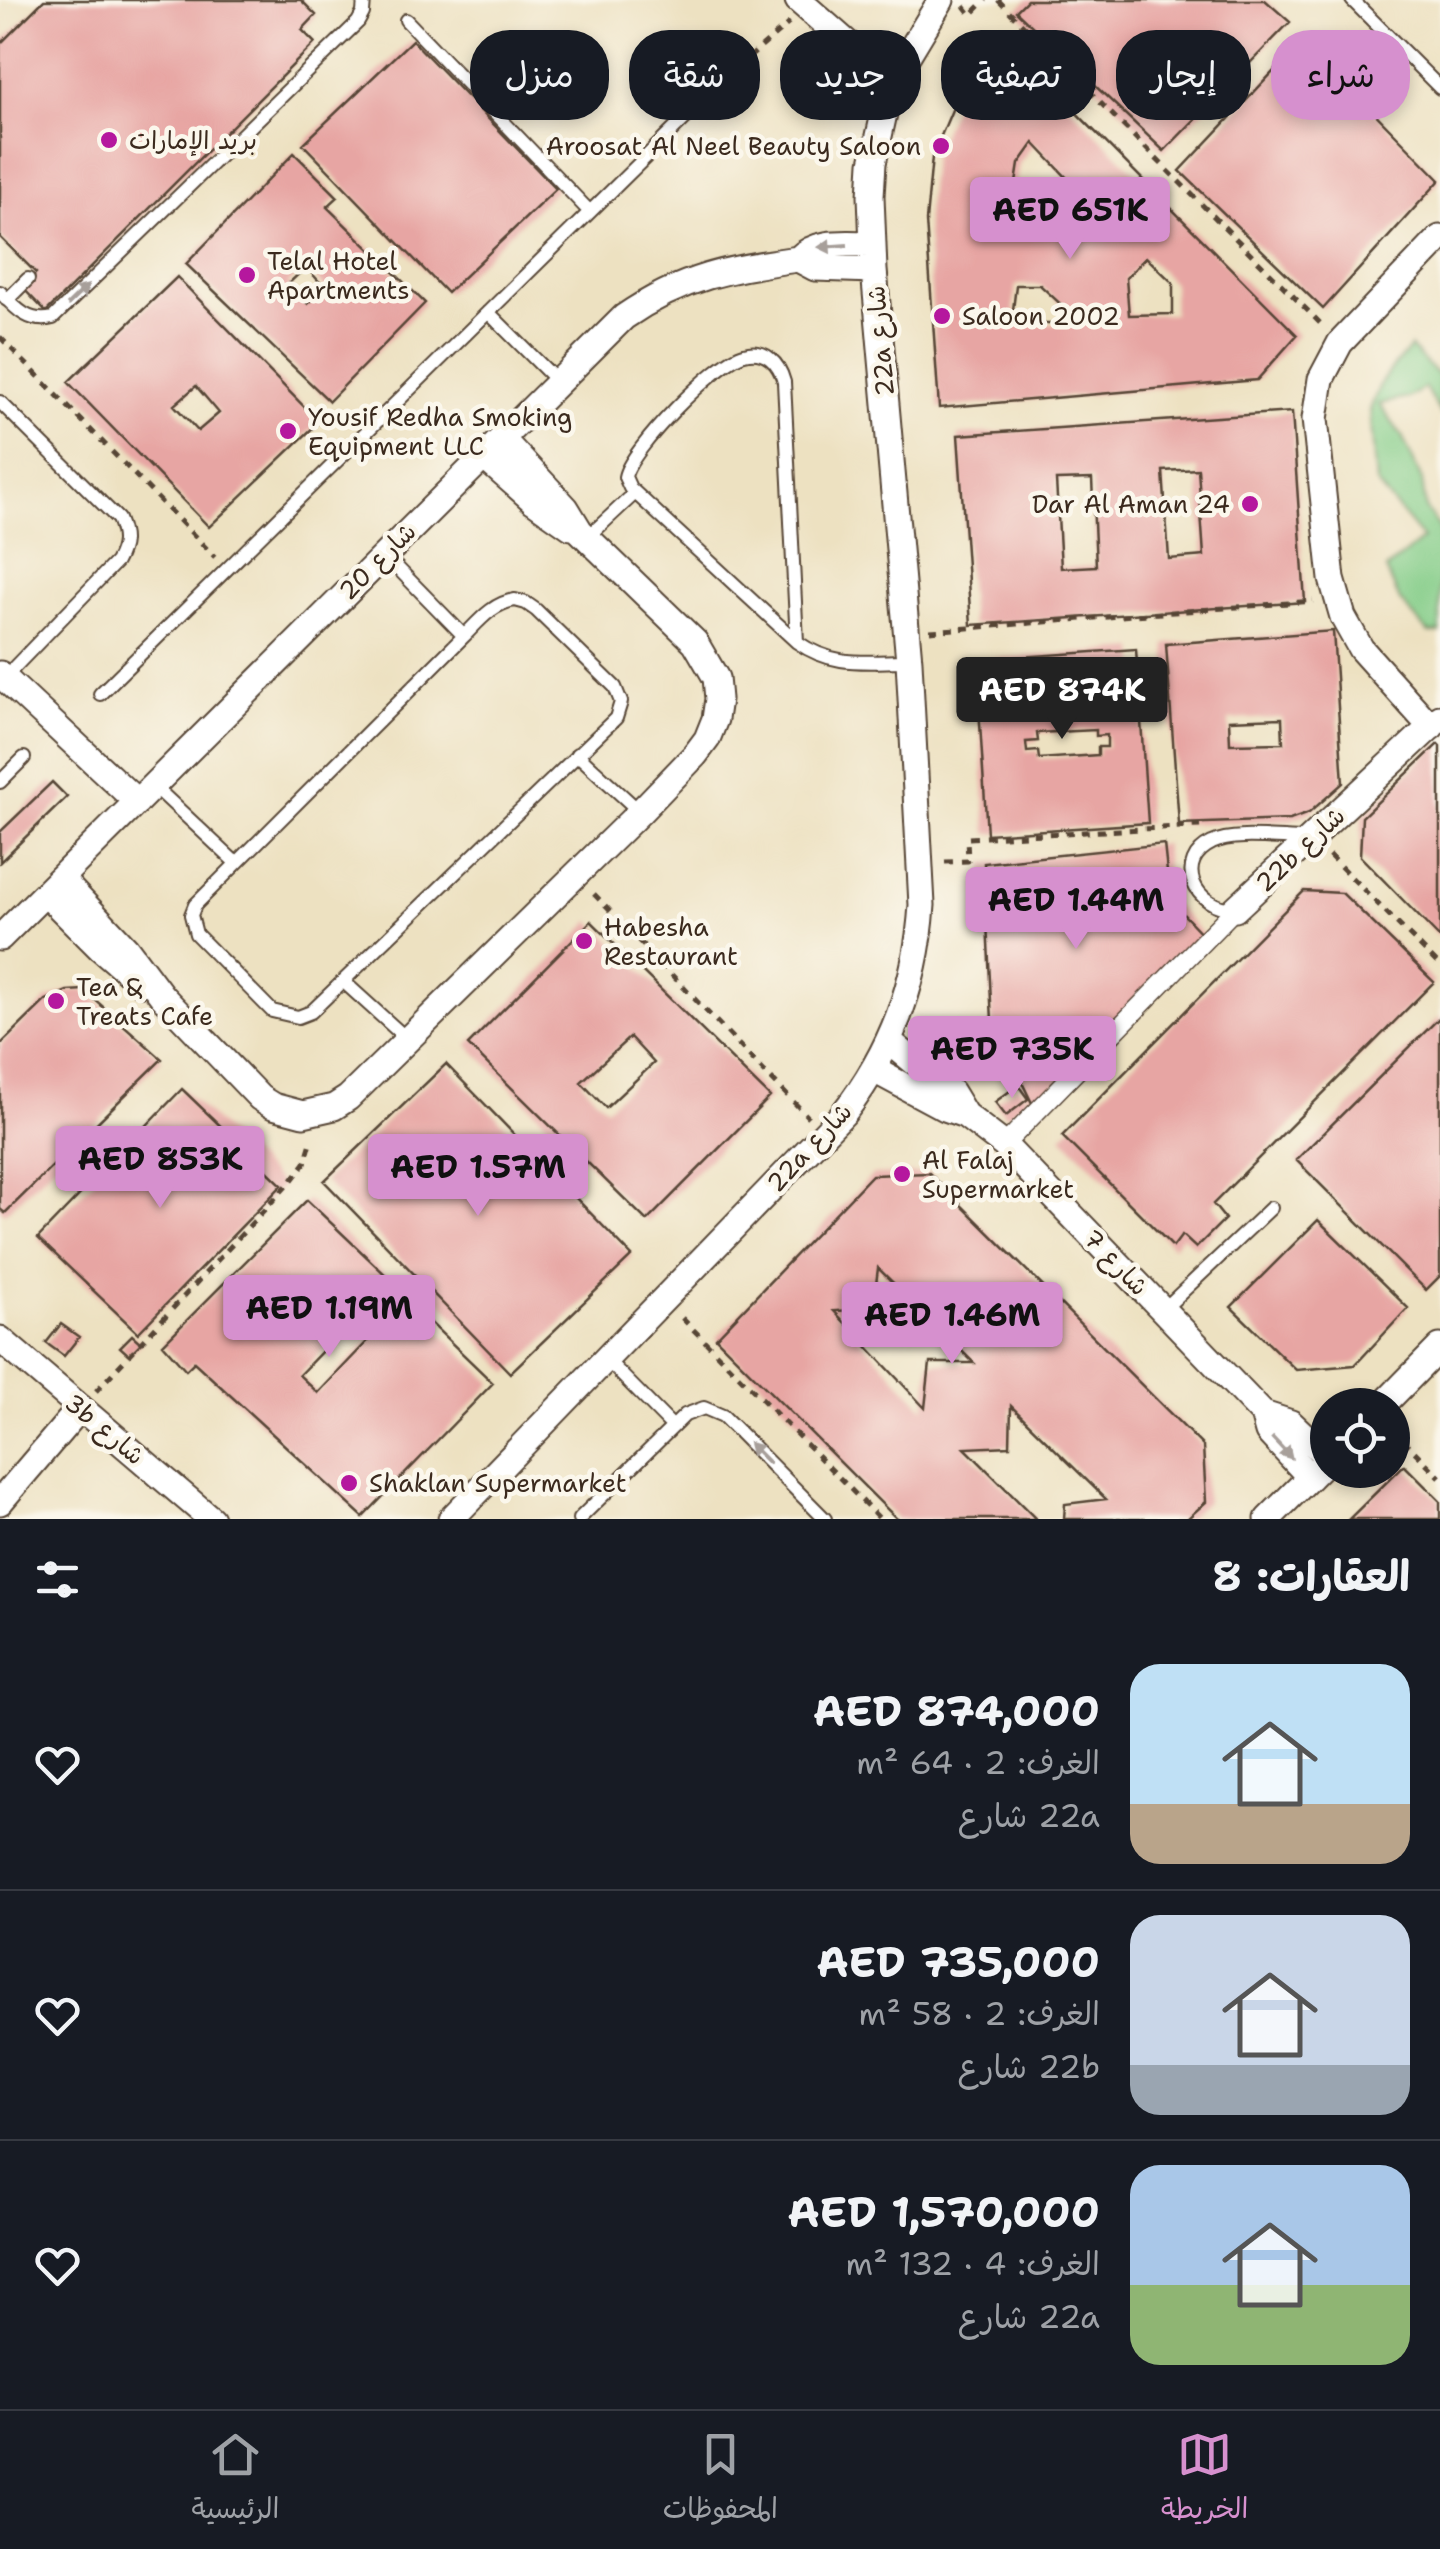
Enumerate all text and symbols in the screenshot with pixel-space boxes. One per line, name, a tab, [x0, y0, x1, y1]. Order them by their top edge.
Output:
chip: منزل	[470, 30, 609, 120]
chip: شقة	[629, 30, 760, 120]
chip: جديد	[780, 30, 921, 120]
chip: تصفية	[941, 30, 1096, 120]
chip: إيجار	[1116, 30, 1251, 120]
chip: شراء	[1271, 30, 1410, 120]
place label: بريد الإمارات	[129, 123, 257, 157]
marker: بريد الإمارات	[98, 129, 120, 151]
place label: Aroosat Al Neel Beauty Saloon	[546, 129, 921, 163]
marker: Aroosat Al Neel Beauty Saloon	[930, 135, 952, 157]
pin: AED 651K	[967, 177, 1173, 262]
text: AED 651K	[992, 188, 1148, 231]
one-way arrow	[817, 238, 848, 254]
place label: Telal Hotel Apartments	[267, 244, 410, 307]
marker: Telal Hotel Apartments	[236, 264, 258, 286]
one-way arrow	[65, 284, 89, 308]
street label: 22a شارع	[858, 284, 903, 398]
place label: Saloon 2002	[962, 299, 1120, 333]
marker: Saloon 2002	[931, 305, 953, 327]
place label: Yousif Redha Smoking Equipment LLC	[308, 400, 572, 463]
marker: Yousif Redha Smoking Equipment LLC	[277, 420, 299, 442]
place label: Dar Al Aman 24	[1032, 487, 1230, 521]
marker: Dar Al Aman 24	[1239, 493, 1261, 515]
street label: شارع 20	[331, 515, 424, 608]
pin: AED 874K	[959, 657, 1165, 742]
text: AED 874K	[978, 668, 1146, 711]
street label: 22b شارع	[1248, 799, 1353, 900]
pin: AED 1.44M	[962, 867, 1190, 952]
text: AED 1.44M	[988, 878, 1164, 921]
place label: Habesha Restaurant	[604, 910, 738, 973]
marker: Habesha Restaurant	[573, 930, 595, 952]
place label: Tea & Treats Cafe	[76, 970, 213, 1033]
marker: Tea & Treats Cafe	[45, 990, 67, 1012]
pin: AED 735K	[909, 1016, 1115, 1101]
text: AED 735K	[930, 1027, 1094, 1070]
street label: 22a شارع	[759, 1095, 860, 1200]
pin: AED 853K	[57, 1126, 263, 1211]
pin: AED 1.57M	[364, 1134, 592, 1219]
text: AED 853K	[77, 1137, 243, 1180]
place label: Al Falaj Supermarket	[922, 1143, 1074, 1206]
text: AED 1.57M	[390, 1145, 566, 1188]
marker: Al Falaj Supermarket	[891, 1163, 913, 1185]
street label: شارع 7	[1075, 1221, 1156, 1303]
pin: AED 1.19M	[215, 1275, 443, 1360]
pin: AED 1.46M	[838, 1282, 1066, 1367]
text: AED 1.19M	[245, 1286, 413, 1329]
text: AED 1.46M	[864, 1293, 1040, 1336]
street label: 3b شارع	[57, 1386, 152, 1473]
map controls	[1310, 1388, 1410, 1488]
button: locate	[1310, 1388, 1410, 1488]
one-way arrow	[1270, 1436, 1293, 1460]
one-way arrow	[748, 1441, 771, 1465]
place label: Shaklan Supermarket	[369, 1466, 627, 1500]
marker: Shaklan Supermarket	[338, 1472, 360, 1494]
text: العقارات: 8	[1212, 1548, 1410, 1604]
icon: filters	[30, 1552, 85, 1607]
text: AED 874,000	[813, 1683, 1100, 1739]
icon: home	[1210, 1704, 1330, 1824]
icon: heart	[30, 1737, 85, 1792]
text: الغرف: 2 · 64 m²	[856, 1741, 1100, 1784]
text: 22a شارع	[958, 1794, 1100, 1837]
text: AED 735,000	[816, 1934, 1100, 1990]
icon: home	[1210, 1955, 1330, 2075]
icon: heart	[30, 1988, 85, 2043]
text: الغرف: 2 · 58 m²	[859, 1992, 1100, 2035]
text: 22b شارع	[958, 2045, 1100, 2088]
text: AED 1,570,000	[788, 2184, 1100, 2240]
icon: home	[1210, 2205, 1330, 2325]
icon: heart	[30, 2238, 85, 2293]
text: الغرف: 4 · 132 m²	[845, 2242, 1100, 2285]
text: 22a شارع	[958, 2295, 1100, 2338]
tab: الرئيسية	[192, 2427, 280, 2533]
tab: المحفوظات	[663, 2427, 778, 2533]
tab: الخريطة	[1161, 2427, 1248, 2533]

